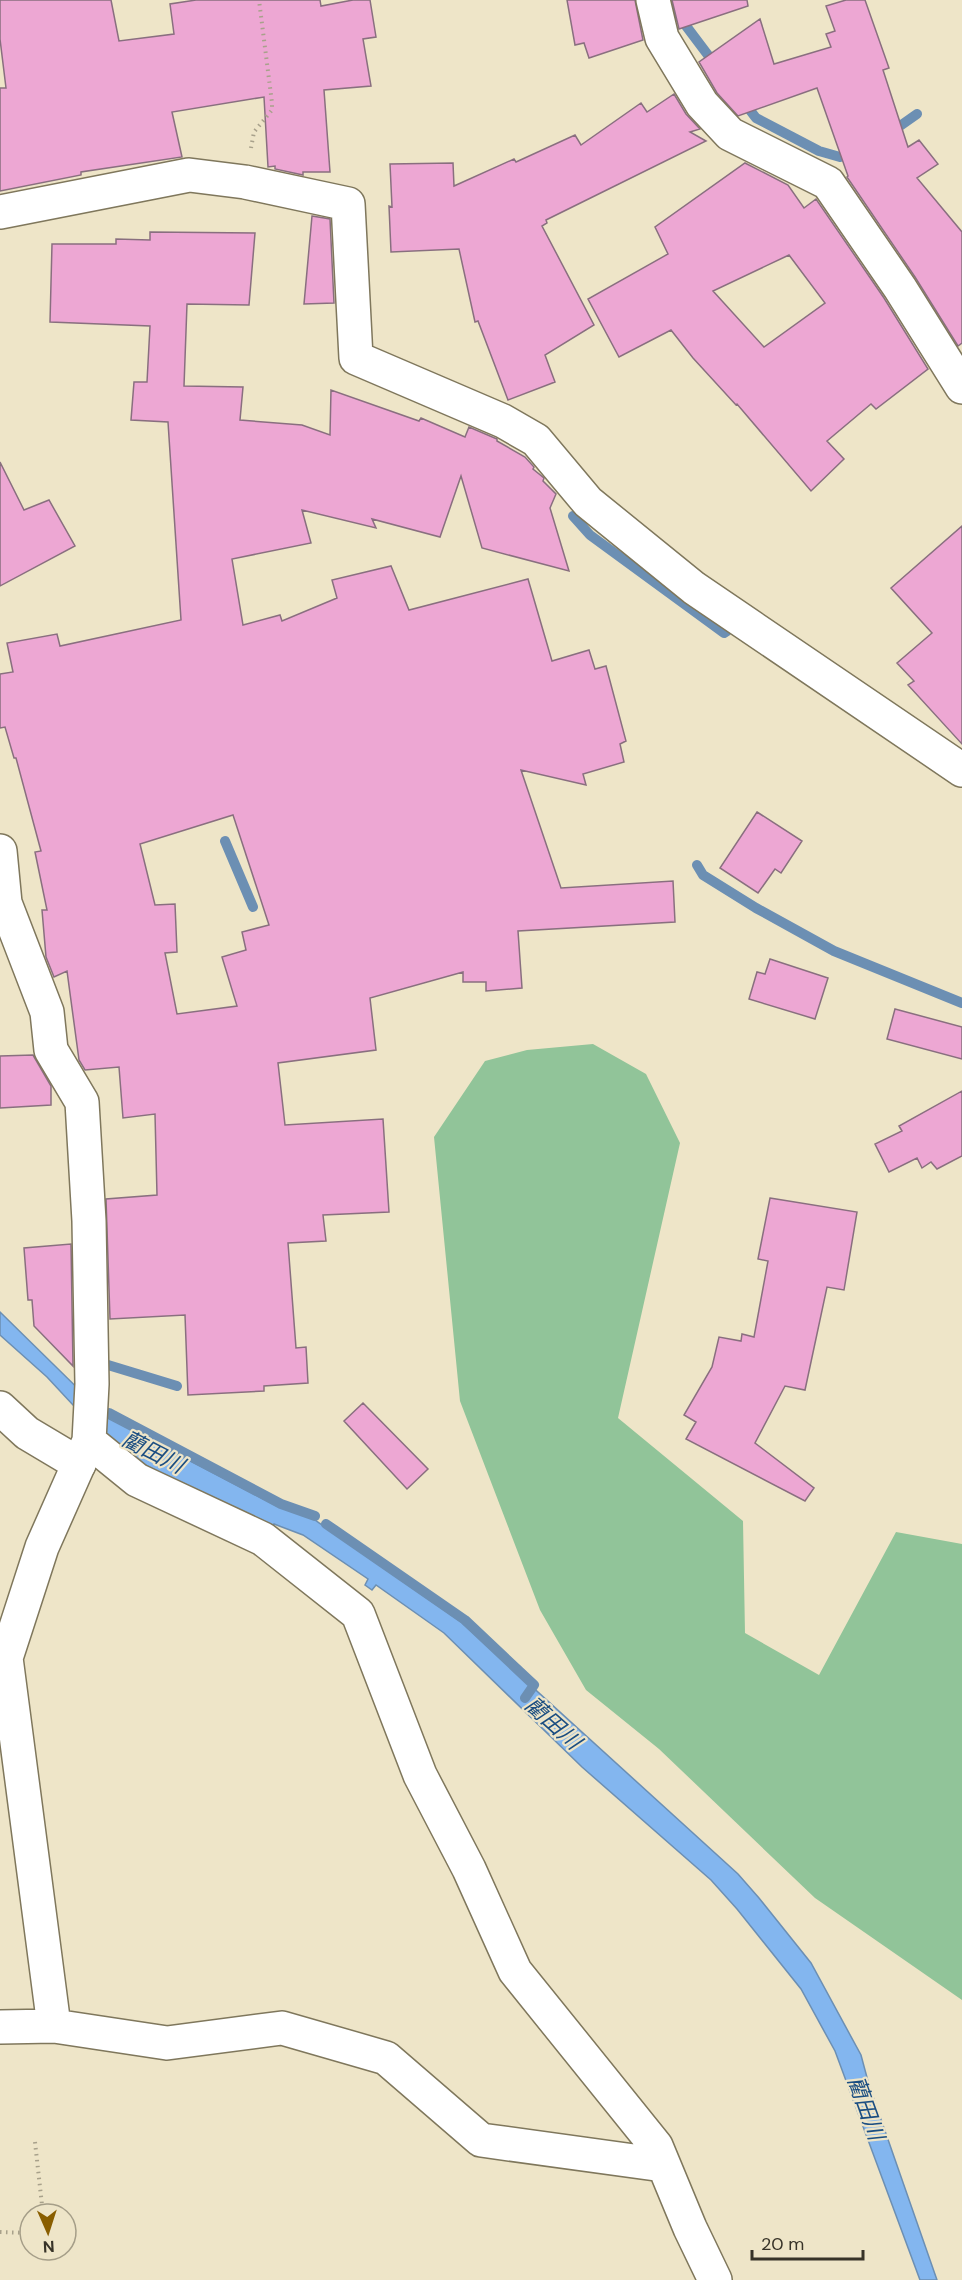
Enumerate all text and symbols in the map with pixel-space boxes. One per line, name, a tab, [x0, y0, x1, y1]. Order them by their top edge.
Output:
water label: 藺田川	[117, 1424, 191, 1481]
water label: 藺田川	[519, 1690, 589, 1757]
water label: 藺田川	[841, 2072, 892, 2146]
north arrow	[18, 2202, 78, 2262]
scale bar	[752, 2223, 863, 2261]
text: 20 m	[761, 2232, 804, 2256]
text: N	[42, 2236, 55, 2257]

